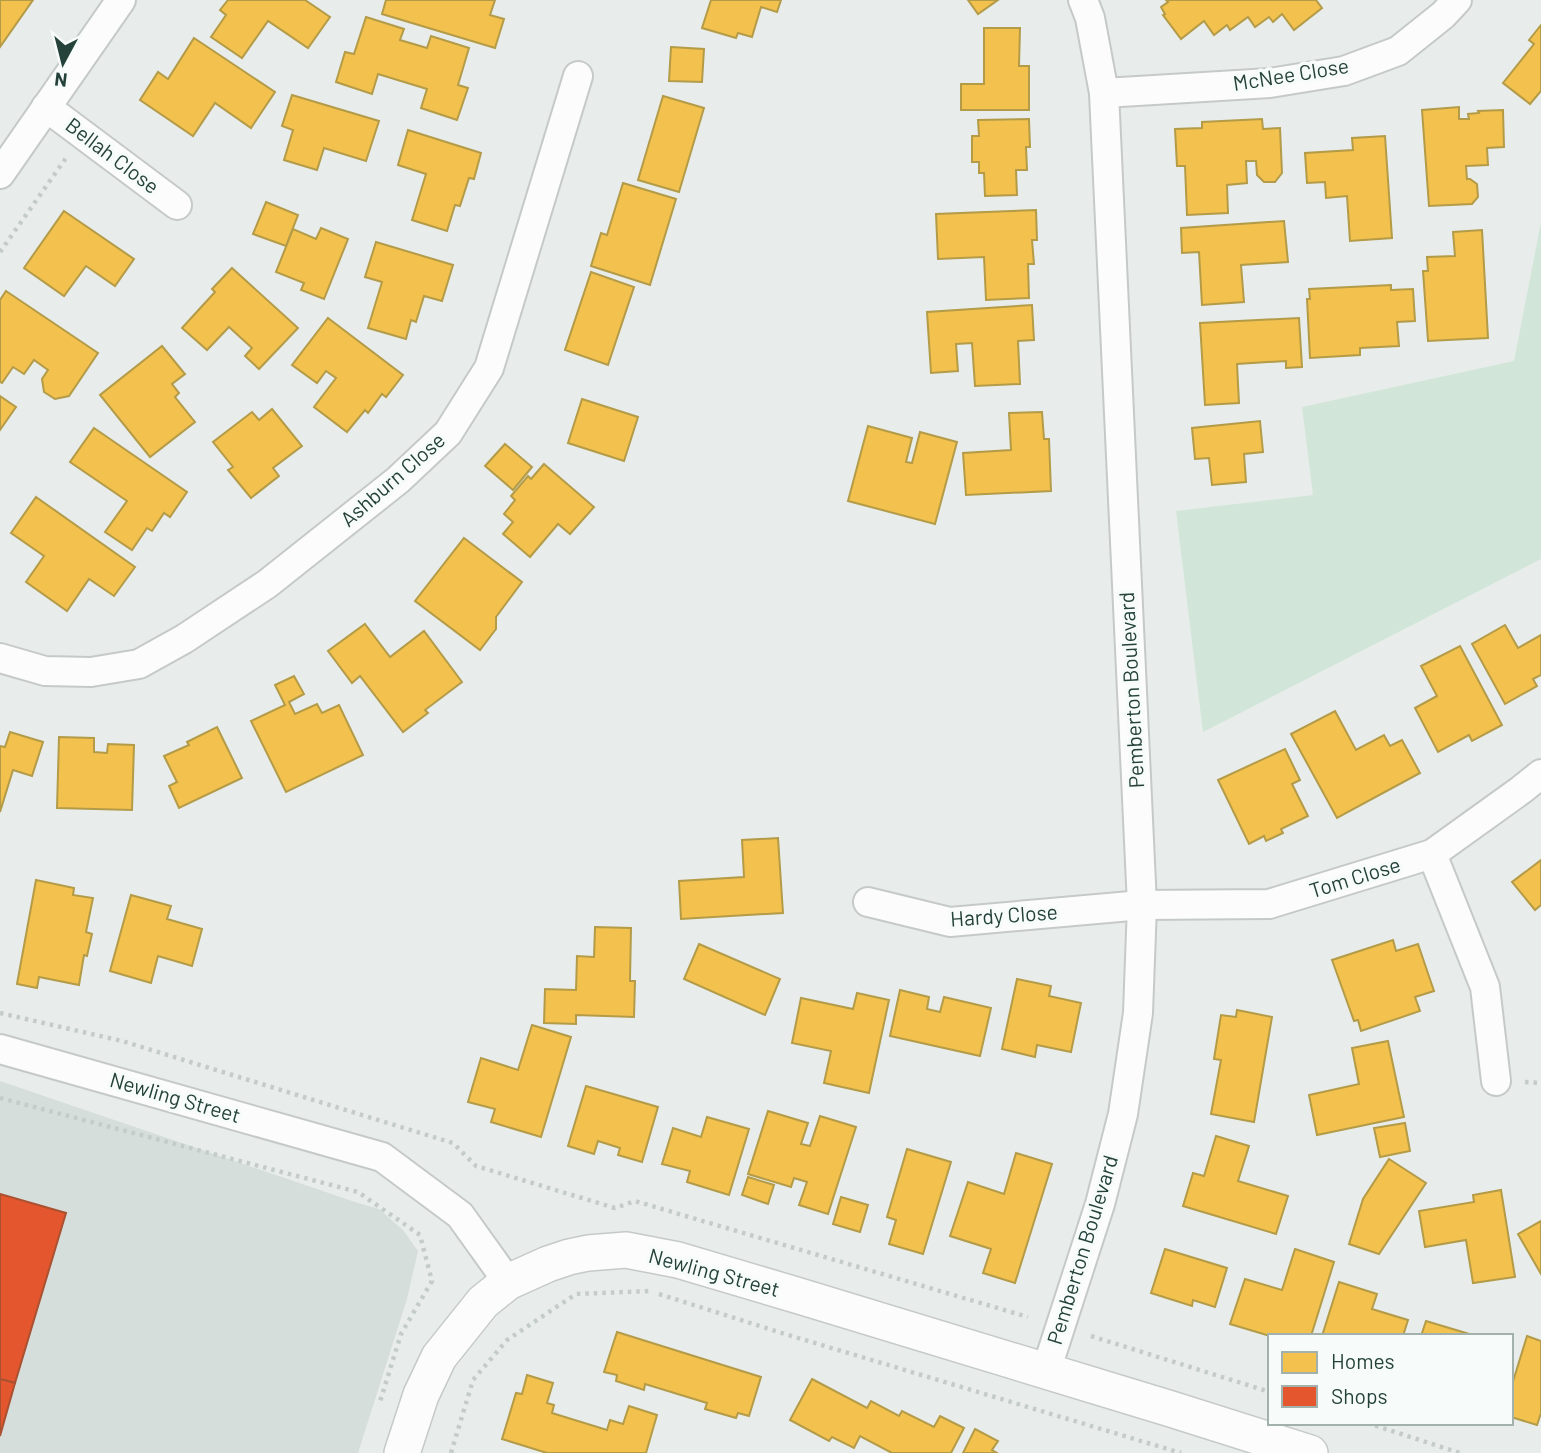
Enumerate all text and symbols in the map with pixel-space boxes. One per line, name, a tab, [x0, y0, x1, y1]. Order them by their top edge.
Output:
north arrow	[28, 28, 98, 98]
street label: McNee Close	[1231, 52, 1351, 95]
text: N	[53, 68, 69, 93]
street label: Bellah Close	[61, 112, 165, 198]
street label: Ashburn Close	[335, 427, 449, 531]
street label: Pemberton Boulevard	[1113, 591, 1148, 789]
street label: Tom Close	[1306, 851, 1403, 902]
street label: Hardy Close	[949, 898, 1058, 931]
street label: Newling Street	[107, 1066, 244, 1127]
street label: Pemberton Boulevard	[1041, 1152, 1122, 1347]
street label: Newling Street	[646, 1242, 783, 1301]
legend	[1268, 1334, 1513, 1425]
text: Homes	[1331, 1348, 1395, 1373]
text: Shops	[1331, 1383, 1388, 1408]

